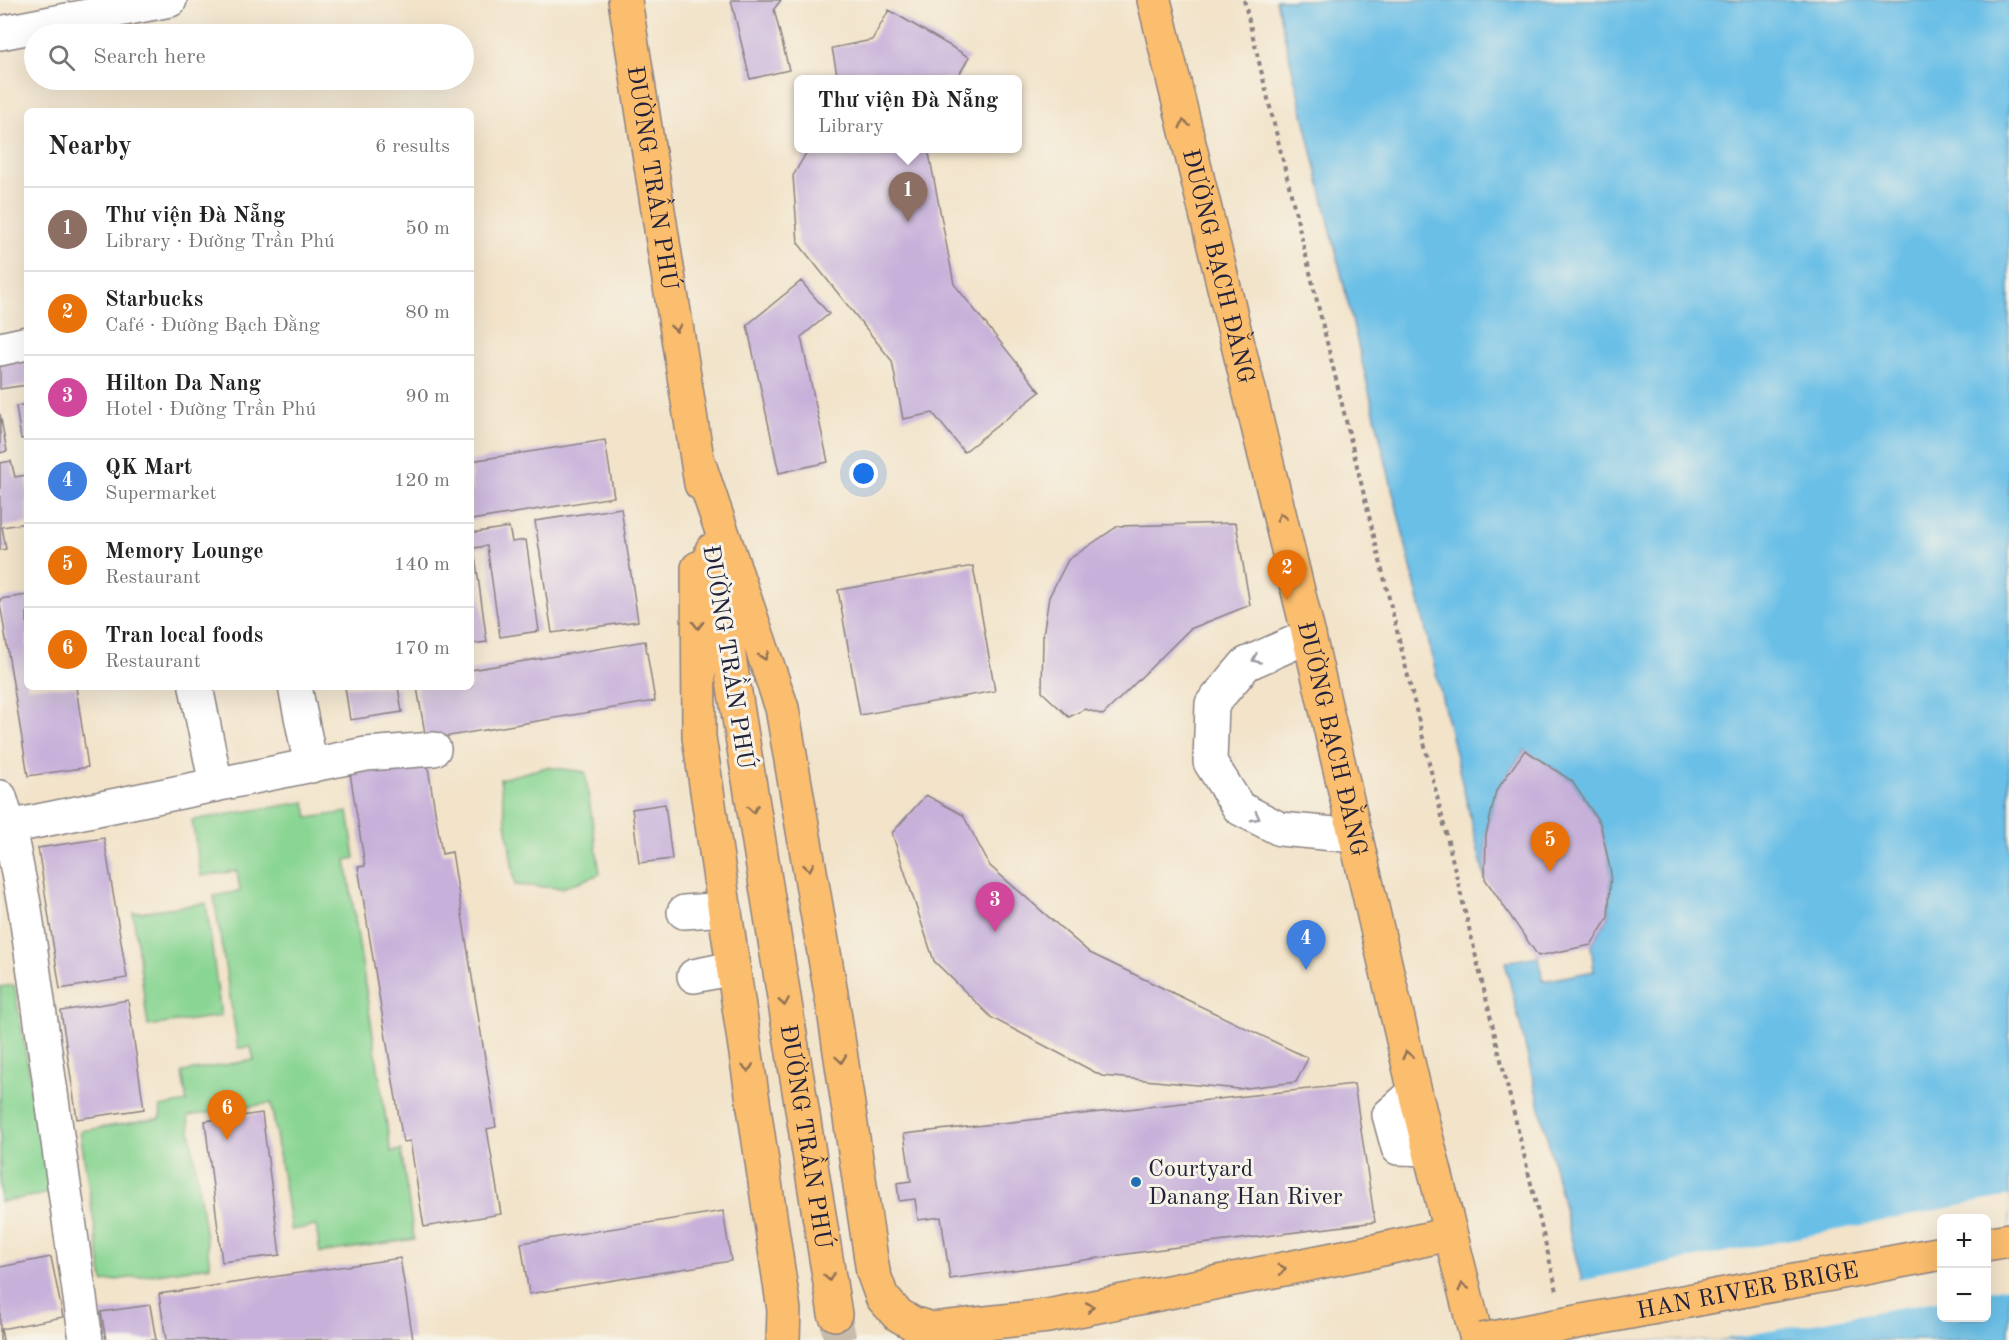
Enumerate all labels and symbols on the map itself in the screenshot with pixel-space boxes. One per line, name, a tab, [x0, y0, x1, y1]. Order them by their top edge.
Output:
street label: ĐƯỜNG TRẦN PHÚ	[622, 64, 685, 292]
one-way arrow	[1179, 119, 1192, 129]
street label: ĐƯỜNG BẠCH ĐẰNG	[1177, 147, 1257, 386]
pin: 1	[888, 172, 928, 222]
one-way arrow	[669, 322, 682, 332]
your location	[849, 459, 878, 488]
one-way arrow	[1275, 513, 1288, 523]
street label: ĐƯỜNG TRẦN PHÚ	[697, 542, 765, 771]
pin: 2	[1268, 550, 1306, 600]
street label: ĐƯỜNG BẠCH ĐẰNG	[1292, 619, 1370, 859]
one-way arrow	[692, 620, 704, 629]
one-way arrow	[757, 650, 770, 661]
one-way arrow	[1251, 652, 1262, 664]
one-way arrow	[747, 805, 759, 814]
one-way arrow	[1250, 810, 1260, 821]
pin: 5	[1530, 822, 1570, 872]
one-way arrow	[802, 861, 815, 871]
pin: 3	[976, 882, 1014, 932]
pin: 4	[1286, 920, 1326, 970]
one-way arrow	[778, 997, 790, 1007]
street label: ĐƯỜNG TRẦN PHÚ	[775, 1023, 839, 1251]
one-way arrow	[1401, 1050, 1414, 1060]
one-way arrow	[834, 1054, 846, 1064]
one-way arrow	[741, 1064, 753, 1073]
pin: 6	[208, 1090, 246, 1140]
place label: Courtyard Danang Han River	[1148, 1158, 1343, 1210]
marker: Courtyard Danang Han River	[1129, 1175, 1143, 1189]
street label: HAN RIVER BRIGE	[1635, 1259, 1861, 1325]
one-way arrow	[1276, 1264, 1286, 1277]
one-way arrow	[822, 1272, 835, 1282]
one-way arrow	[1458, 1282, 1470, 1293]
one-way arrow	[1085, 1301, 1095, 1314]

